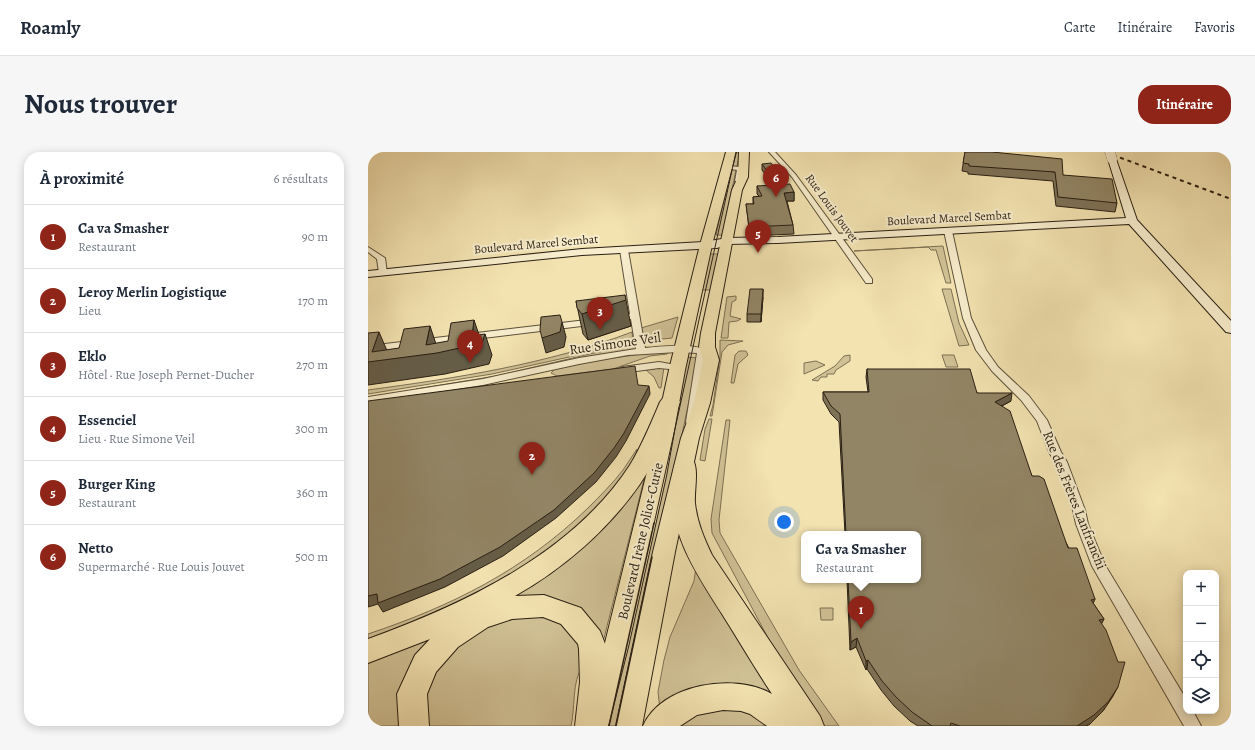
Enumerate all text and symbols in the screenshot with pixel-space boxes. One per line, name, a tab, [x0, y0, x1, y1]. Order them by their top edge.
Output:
text: Roamly	[20, 15, 80, 41]
text: Carte	[1064, 18, 1095, 37]
text: Itinéraire	[1117, 18, 1172, 37]
text: Favoris	[1194, 18, 1235, 37]
text: Nous trouver	[24, 85, 177, 123]
button: Itinéraire	[1138, 85, 1231, 124]
pin: 6	[763, 164, 789, 197]
text: À proximité	[40, 167, 124, 190]
text: 6 résultats	[273, 170, 328, 187]
street label: Rue Louis Jouvet	[802, 171, 862, 245]
street label: Boulevard Marcel Sembat	[886, 207, 1012, 229]
text: Ca va Smasher	[78, 218, 169, 238]
pin: 5	[745, 220, 771, 253]
text: 1	[51, 228, 55, 245]
text: 90 m	[302, 228, 328, 245]
street label: Boulevard Marcel Sembat	[473, 231, 599, 257]
text: Restaurant	[78, 238, 136, 255]
text: Leroy Merlin Logistique	[78, 282, 227, 302]
text: 2	[50, 292, 56, 309]
text: 170 m	[298, 292, 328, 309]
pin: 3	[587, 297, 613, 330]
text: Lieu	[78, 302, 101, 319]
street label: Rue Simone Veil	[568, 328, 663, 359]
pin: 4	[457, 330, 483, 363]
text: Eklo	[78, 346, 106, 366]
text: 3	[50, 356, 56, 373]
text: 270 m	[296, 356, 328, 373]
text: Hôtel · Rue Joseph Pernet-Ducher	[78, 366, 254, 383]
text: Essenciel	[78, 410, 136, 430]
text: 4	[50, 420, 56, 437]
text: 300 m	[295, 420, 328, 437]
street label: Rue des Frères Lanfranchi	[1038, 428, 1111, 572]
text: Lieu · Rue Simone Veil	[78, 430, 195, 447]
pin: 2	[519, 442, 545, 475]
street label: Boulevard Irène Joliot-Curie	[613, 461, 668, 622]
text: Burger King	[78, 474, 155, 494]
text: 5	[50, 484, 56, 501]
text: 360 m	[296, 484, 328, 501]
text: Restaurant	[78, 494, 136, 511]
your location	[774, 512, 794, 532]
popup	[801, 531, 921, 583]
text: Netto	[78, 538, 113, 558]
text: Ca va Smasher	[816, 539, 906, 559]
text: 6	[50, 548, 56, 565]
text: 500 m	[295, 548, 328, 565]
text: Supermarché · Rue Louis Jouvet	[78, 558, 245, 575]
text: Restaurant	[816, 559, 874, 576]
map controls	[1183, 570, 1219, 714]
button: +	[1183, 570, 1219, 606]
pin: 1	[848, 596, 874, 629]
button: −	[1183, 606, 1219, 642]
button: locate	[1183, 642, 1219, 678]
button: layers	[1183, 678, 1219, 714]

